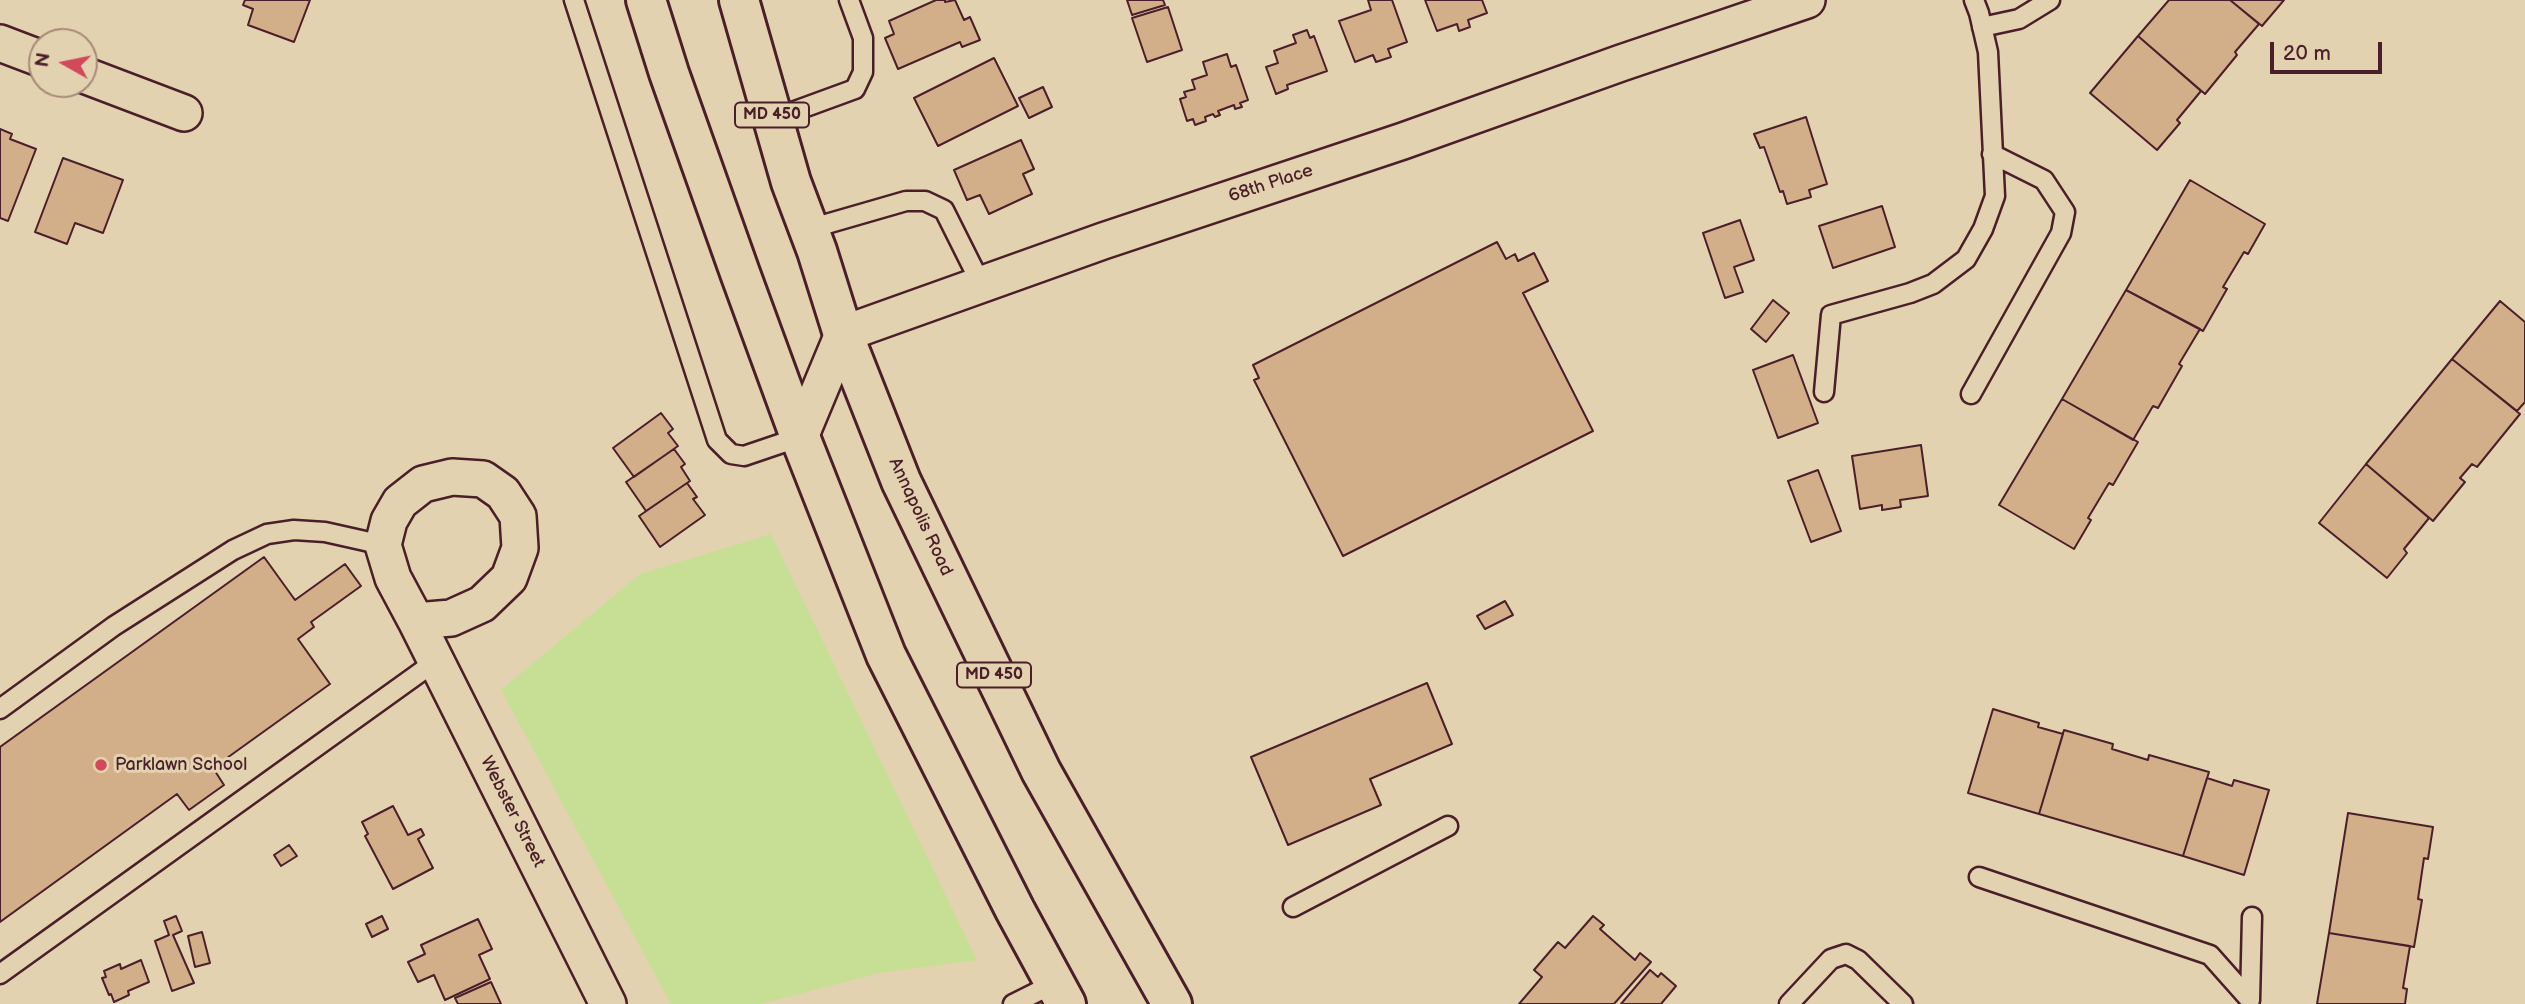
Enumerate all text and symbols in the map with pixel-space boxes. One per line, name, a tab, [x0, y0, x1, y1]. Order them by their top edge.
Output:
north arrow	[28, 28, 98, 98]
scale bar	[2273, 28, 2385, 72]
text: 20 m	[2283, 41, 2331, 66]
text: N	[31, 51, 56, 69]
road number: MD 450	[735, 102, 809, 127]
street label: 68th Place	[1226, 160, 1316, 208]
street label: Annapolis Road	[883, 455, 957, 579]
road number: MD 450	[957, 662, 1031, 688]
street label: Webster Street	[475, 753, 549, 871]
place label: Parklawn School	[115, 754, 247, 776]
marker: Parklawn School	[93, 757, 109, 773]

